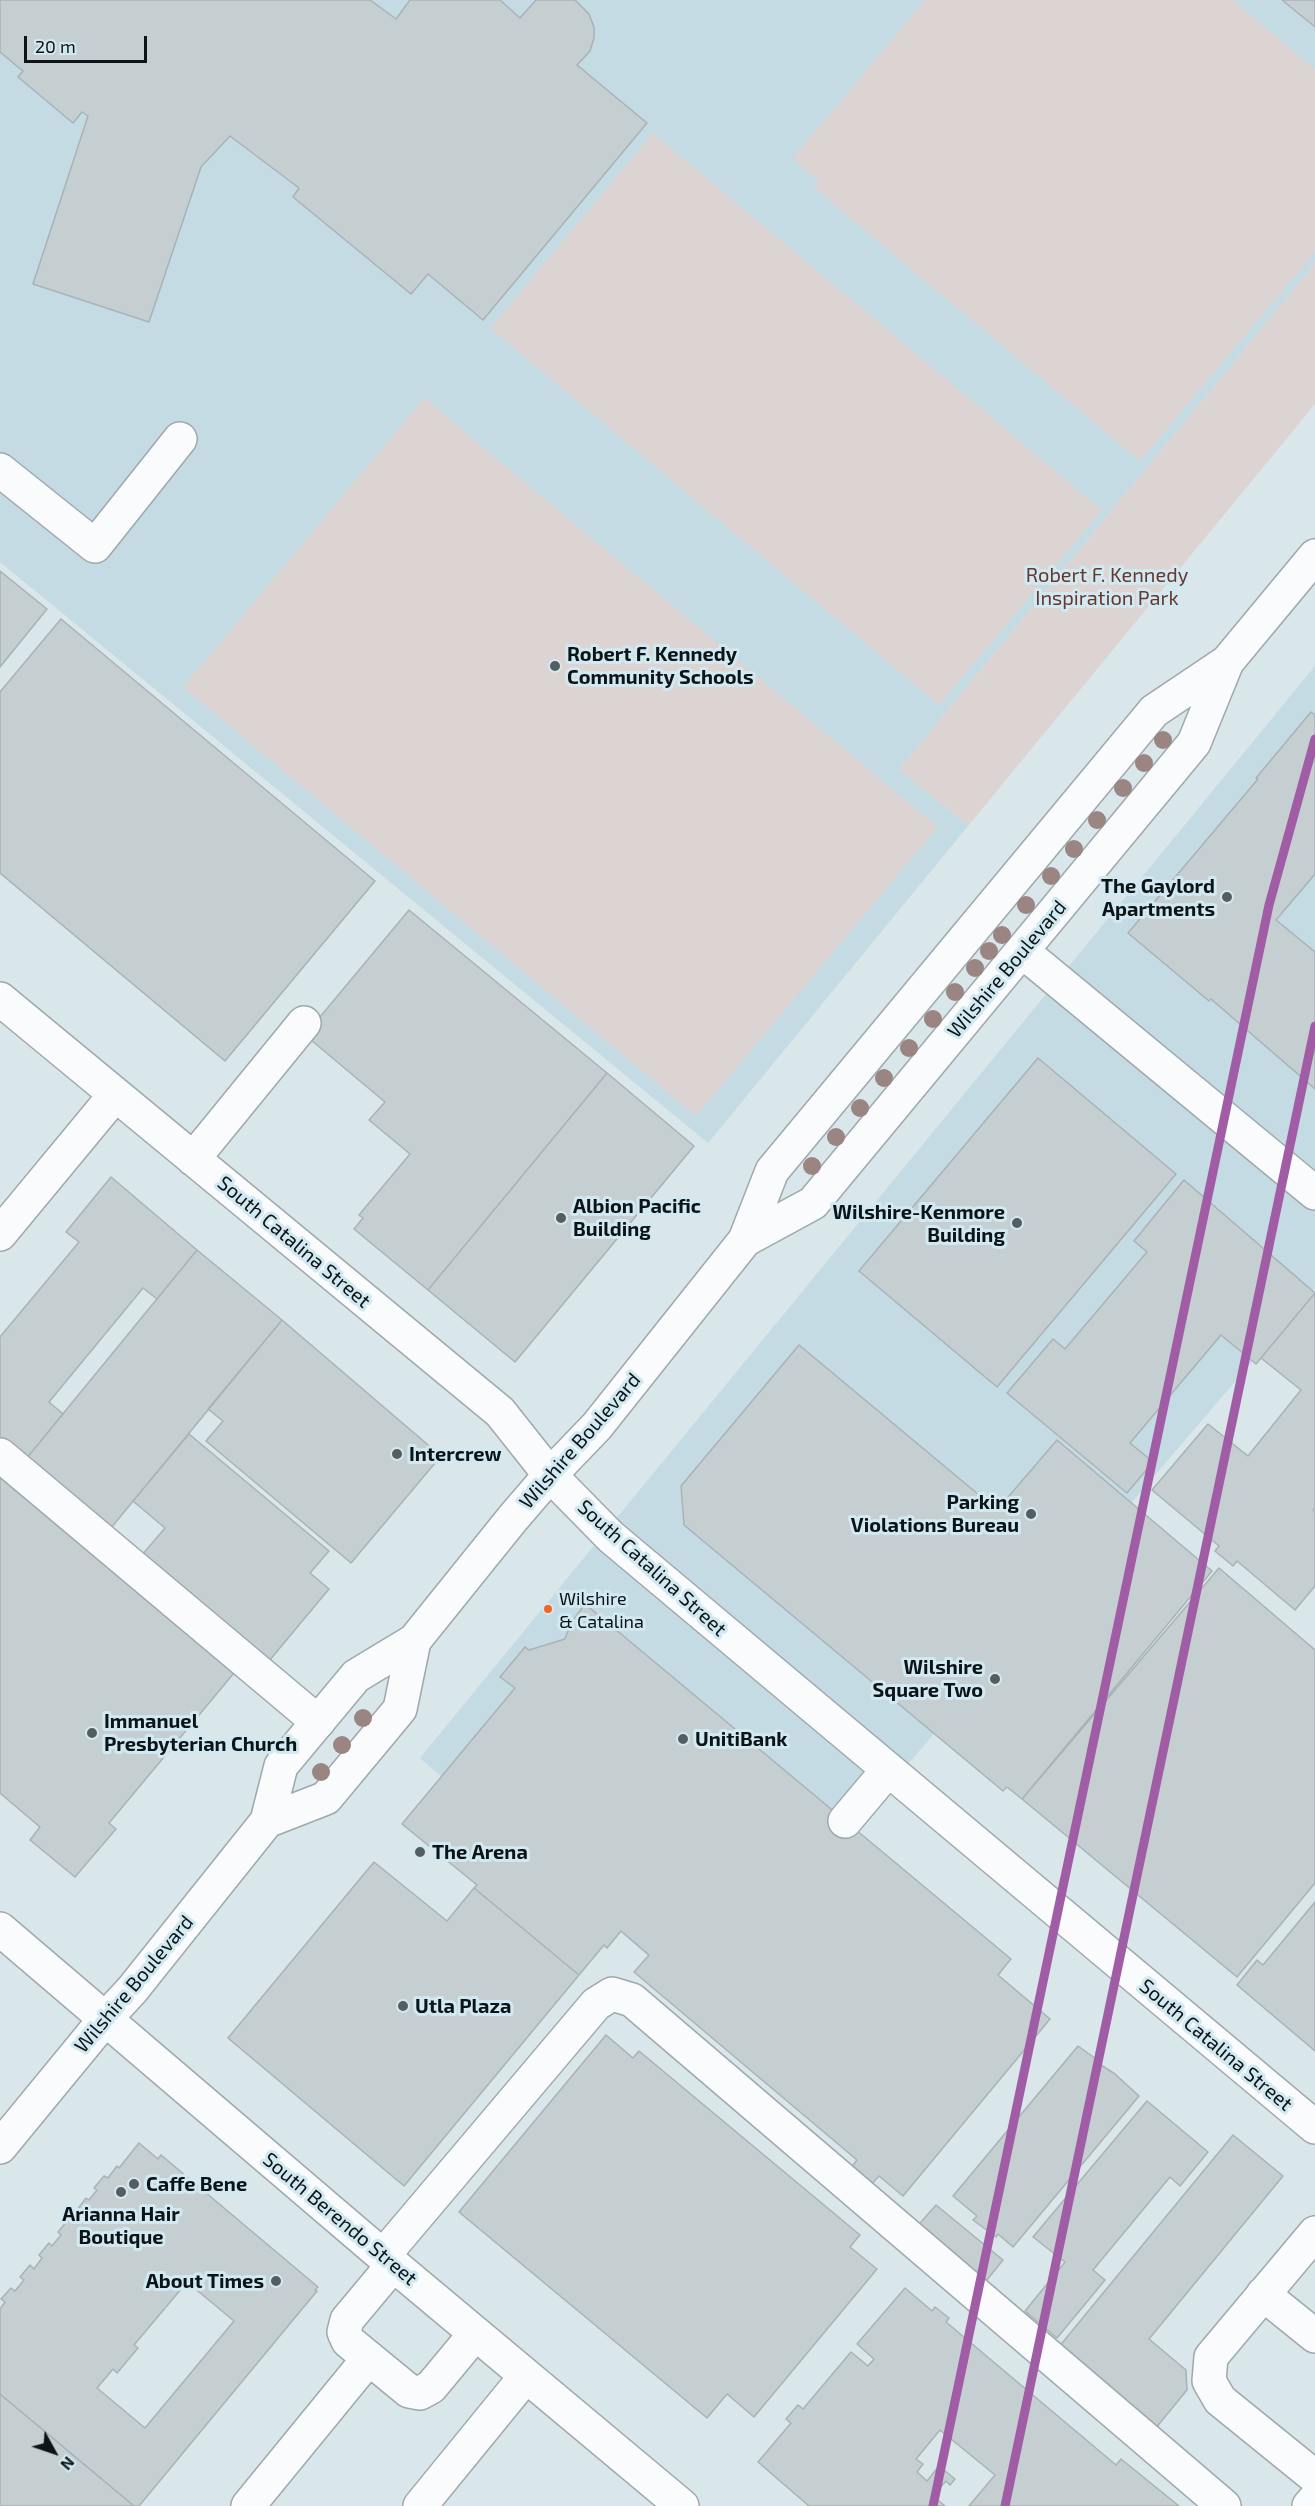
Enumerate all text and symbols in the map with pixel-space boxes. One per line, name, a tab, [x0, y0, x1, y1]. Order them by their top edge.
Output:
scale bar	[27, 24, 150, 62]
text: 20 m	[35, 35, 76, 57]
park label: Robert F. Kennedy Inspiration Park	[1026, 563, 1188, 610]
place label: Robert F. Kennedy Community Schools	[567, 642, 754, 689]
marker: Robert F. Kennedy Community Schools	[548, 659, 562, 673]
place label: The Gaylord Apartments	[1101, 874, 1215, 921]
marker: The Gaylord Apartments	[1220, 890, 1234, 904]
street label: Wilshire Boulevard	[942, 895, 1072, 1043]
street label: South Catalina Street	[213, 1171, 375, 1313]
place label: Albion Pacific Building	[573, 1194, 701, 1241]
place label: Wilshire-Kenmore Building	[833, 1200, 1005, 1247]
marker: Albion Pacific Building	[554, 1211, 568, 1225]
marker: Wilshire-Kenmore Building	[1010, 1216, 1024, 1230]
street label: Wilshire Boulevard	[514, 1368, 646, 1514]
place label: Intercrew	[409, 1442, 501, 1466]
marker: Intercrew	[390, 1447, 404, 1461]
place label: Parking Violations Bureau	[851, 1490, 1019, 1537]
street label: South Catalina Street	[573, 1495, 731, 1641]
marker: Parking Violations Bureau	[1024, 1507, 1038, 1521]
place label: Wilshire & Catalina	[559, 1588, 644, 1630]
marker: Wilshire & Catalina	[542, 1603, 554, 1615]
place label: Wilshire Square Two	[873, 1655, 983, 1702]
marker: Wilshire Square Two	[988, 1672, 1002, 1686]
place label: Immanuel Presbyterian Church	[104, 1709, 297, 1756]
marker: Immanuel Presbyterian Church	[85, 1726, 99, 1740]
place label: UnitiBank	[695, 1727, 787, 1751]
marker: UnitiBank	[676, 1732, 690, 1746]
place label: The Arena	[432, 1840, 528, 1864]
marker: The Arena	[413, 1845, 427, 1859]
street label: Wilshire Boulevard	[69, 1910, 199, 2058]
street label: South Catalina Street	[1135, 1974, 1297, 2116]
place label: Utla Plaza	[415, 1994, 511, 2018]
marker: Utla Plaza	[396, 1999, 410, 2013]
street label: South Berendo Street	[258, 2148, 422, 2290]
place label: Caffe Bene	[146, 2172, 247, 2196]
marker: Caffe Bene	[127, 2177, 141, 2191]
marker: Arianna Hair Boutique	[114, 2185, 128, 2199]
place label: Arianna Hair Boutique	[62, 2202, 180, 2249]
place label: About Times	[146, 2269, 264, 2293]
marker: About Times	[269, 2274, 283, 2288]
north arrow	[24, 2422, 84, 2482]
text: N	[57, 2453, 79, 2474]

